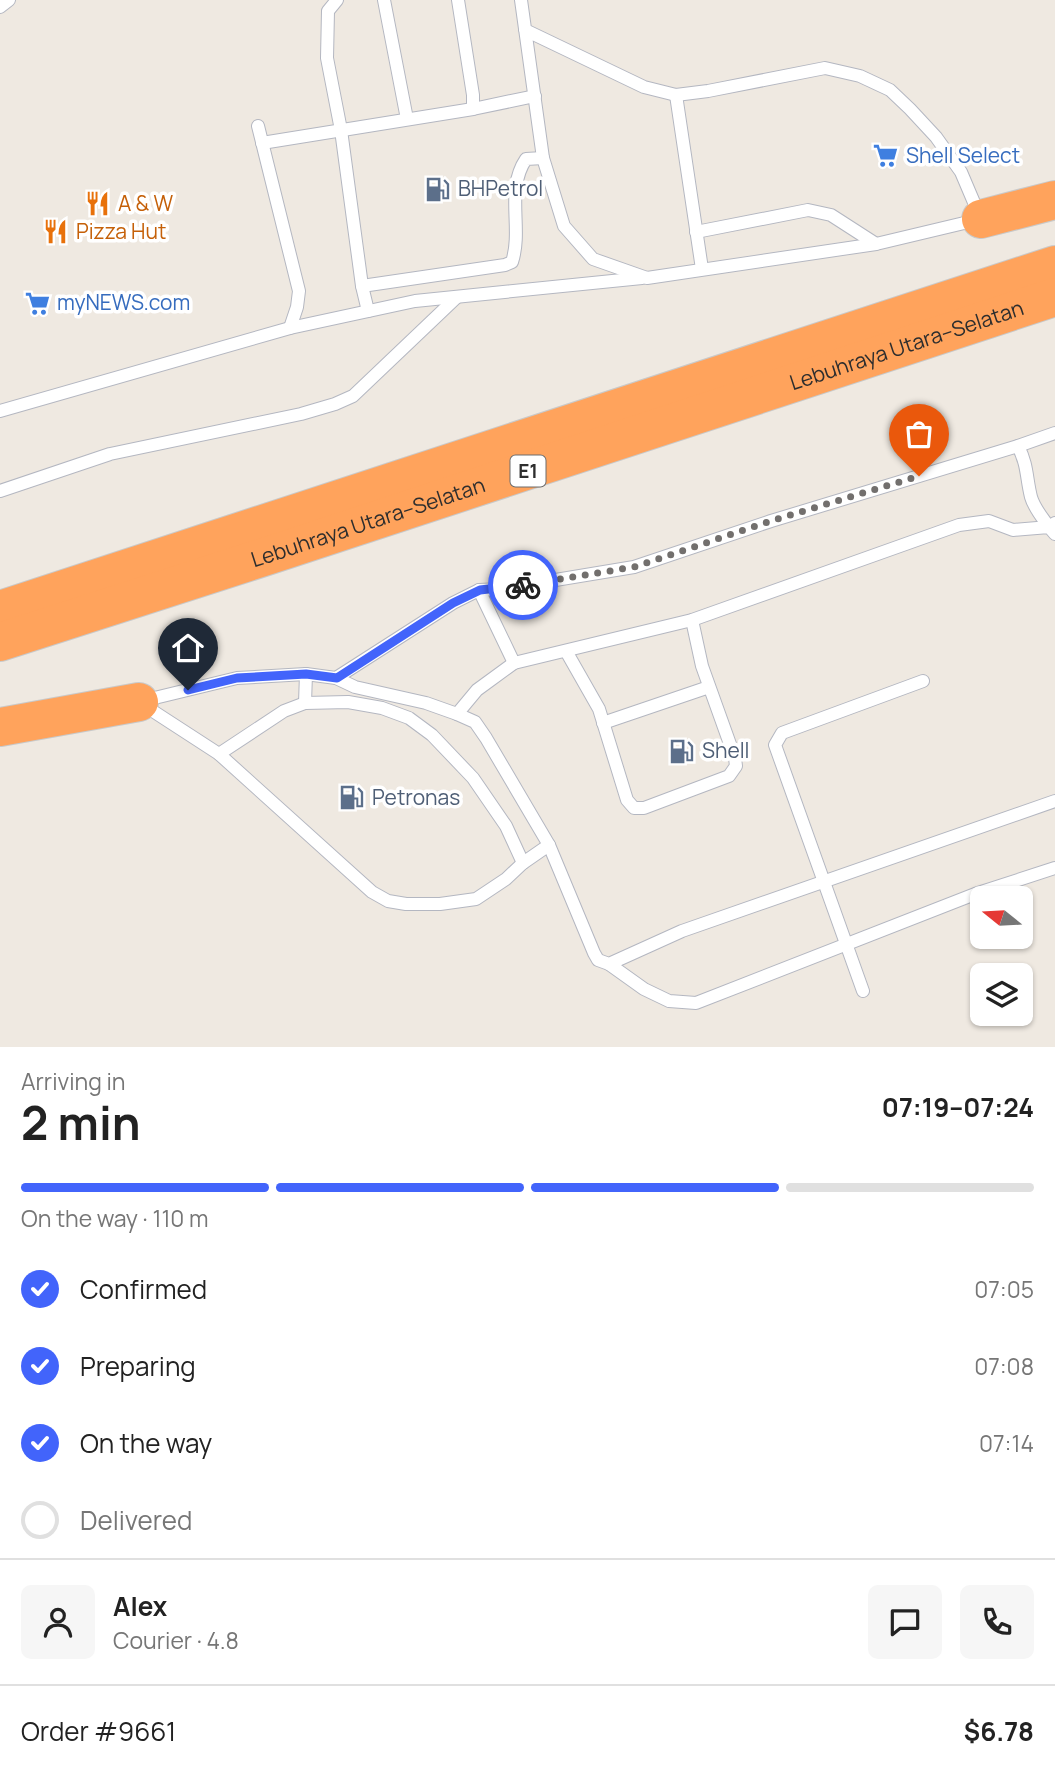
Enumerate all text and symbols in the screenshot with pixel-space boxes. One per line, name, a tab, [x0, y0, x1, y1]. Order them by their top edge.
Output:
place label: Shell Select	[906, 141, 1020, 169]
supermarket icon: Shell Select	[872, 142, 900, 170]
place label: BHPetrol	[458, 174, 543, 202]
fuel station icon: BHPetrol	[424, 175, 452, 203]
place label: A & W	[118, 189, 173, 217]
restaurant icon: A & W	[84, 190, 112, 218]
place label: Pizza Hut	[76, 217, 166, 245]
restaurant icon: Pizza Hut	[42, 218, 70, 246]
place label: myNEWS.com	[57, 288, 190, 316]
supermarket icon: myNEWS.com	[23, 289, 51, 317]
street label: Lebuhraya Utara–Selatan	[786, 293, 1027, 396]
pin	[889, 404, 949, 476]
icon: bag	[900, 415, 938, 453]
road number: E1	[510, 456, 546, 486]
street label: Lebuhraya Utara–Selatan	[247, 470, 488, 573]
courier	[488, 550, 558, 620]
icon: bike	[504, 566, 542, 604]
pin	[158, 618, 218, 690]
icon: home	[169, 629, 207, 667]
place label: Shell	[702, 736, 750, 764]
fuel station icon: Shell	[668, 737, 696, 765]
place label: Petronas	[372, 783, 460, 811]
fuel station icon: Petronas	[338, 784, 366, 812]
north arrow	[970, 886, 1032, 948]
map controls	[970, 886, 1033, 1026]
button: layers	[970, 963, 1033, 1026]
text: Arriving in	[21, 1065, 126, 1097]
text: 07:19–07:24	[882, 1089, 1034, 1125]
text: 2 min	[21, 1091, 141, 1154]
text: On the way · 110 m	[21, 1202, 208, 1234]
icon: check	[21, 1270, 59, 1308]
text: Confirmed	[80, 1271, 207, 1307]
text: 07:05	[974, 1273, 1034, 1305]
icon: check	[21, 1347, 59, 1385]
text: Preparing	[80, 1348, 196, 1384]
text: 07:08	[974, 1350, 1034, 1382]
icon: check	[21, 1424, 59, 1462]
text: On the way	[80, 1425, 212, 1461]
text: 07:14	[979, 1427, 1034, 1459]
text: Delivered	[80, 1502, 192, 1538]
button: person	[21, 1585, 95, 1659]
button: chat	[868, 1585, 942, 1659]
button: phone	[960, 1585, 1034, 1659]
text: Alex	[113, 1588, 167, 1624]
text: Courier · 4.8	[113, 1624, 239, 1656]
text: Order #9661	[21, 1713, 176, 1749]
text: $6.78	[964, 1713, 1034, 1749]

